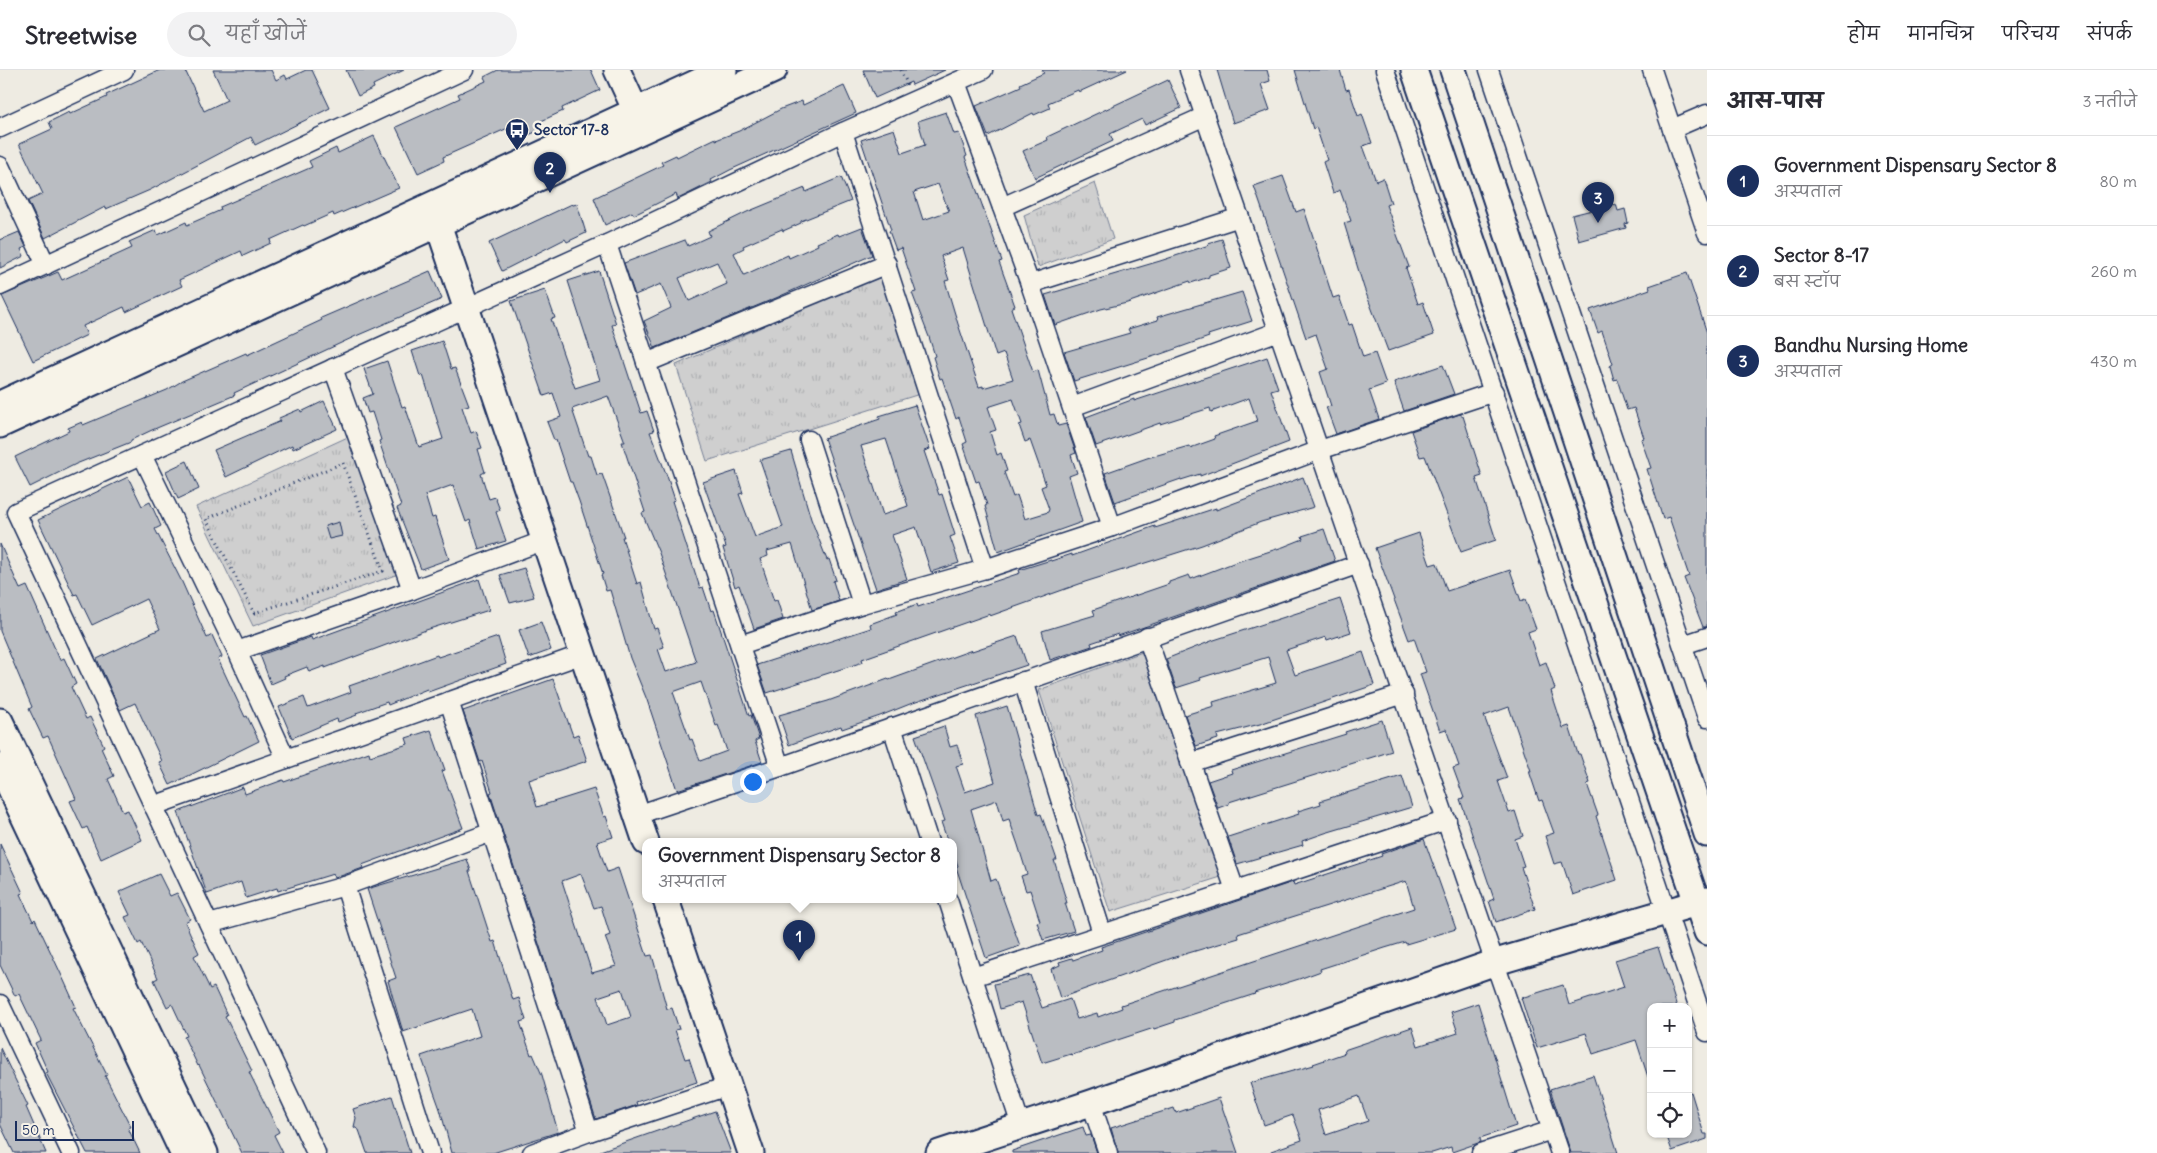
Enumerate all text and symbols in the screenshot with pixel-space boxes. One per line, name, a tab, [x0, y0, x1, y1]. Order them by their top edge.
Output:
search box	[167, 12, 517, 57]
text: Streetwise	[25, 20, 137, 50]
icon: search	[185, 21, 213, 49]
text: यहाँ खोजें	[225, 21, 306, 45]
text: होम	[1848, 22, 1880, 45]
text: मानचित्र	[1908, 22, 1974, 45]
text: परिचय	[2002, 22, 2059, 45]
text: संपर्क	[2087, 22, 2132, 45]
text: आस-पास	[1727, 87, 1824, 114]
text: 3 नतीजे	[2083, 91, 2137, 111]
bus stop icon: Sector 17-8	[504, 117, 530, 151]
place label: Sector 17-8	[534, 120, 609, 139]
pin: 2	[534, 152, 566, 193]
text: Government Dispensary Sector 8	[1774, 153, 2057, 177]
text: 1	[1740, 171, 1746, 191]
text: 80 m	[2099, 171, 2137, 191]
text: अस्पताल	[1774, 181, 1842, 201]
pin: 3	[1582, 182, 1614, 223]
text: Sector 8-17	[1774, 243, 1869, 267]
text: 2	[1739, 261, 1747, 281]
text: 260 m	[2091, 261, 2137, 281]
text: बस स्टॉप	[1774, 271, 1840, 291]
text: Bandhu Nursing Home	[1774, 333, 1968, 357]
text: 3	[1738, 351, 1748, 371]
text: 430 m	[2090, 351, 2137, 371]
text: अस्पताल	[1774, 361, 1842, 381]
your location	[740, 769, 766, 795]
popup	[642, 838, 957, 903]
text: Government Dispensary Sector 8	[658, 843, 941, 867]
text: अस्पताल	[658, 871, 726, 891]
pin: 1	[783, 920, 815, 961]
map controls	[1647, 1003, 1692, 1138]
button: +	[1647, 1003, 1692, 1048]
button: −	[1647, 1048, 1692, 1093]
button: locate	[1647, 1093, 1692, 1138]
scale bar	[15, 1118, 134, 1141]
text: 50 m	[22, 1121, 55, 1139]

